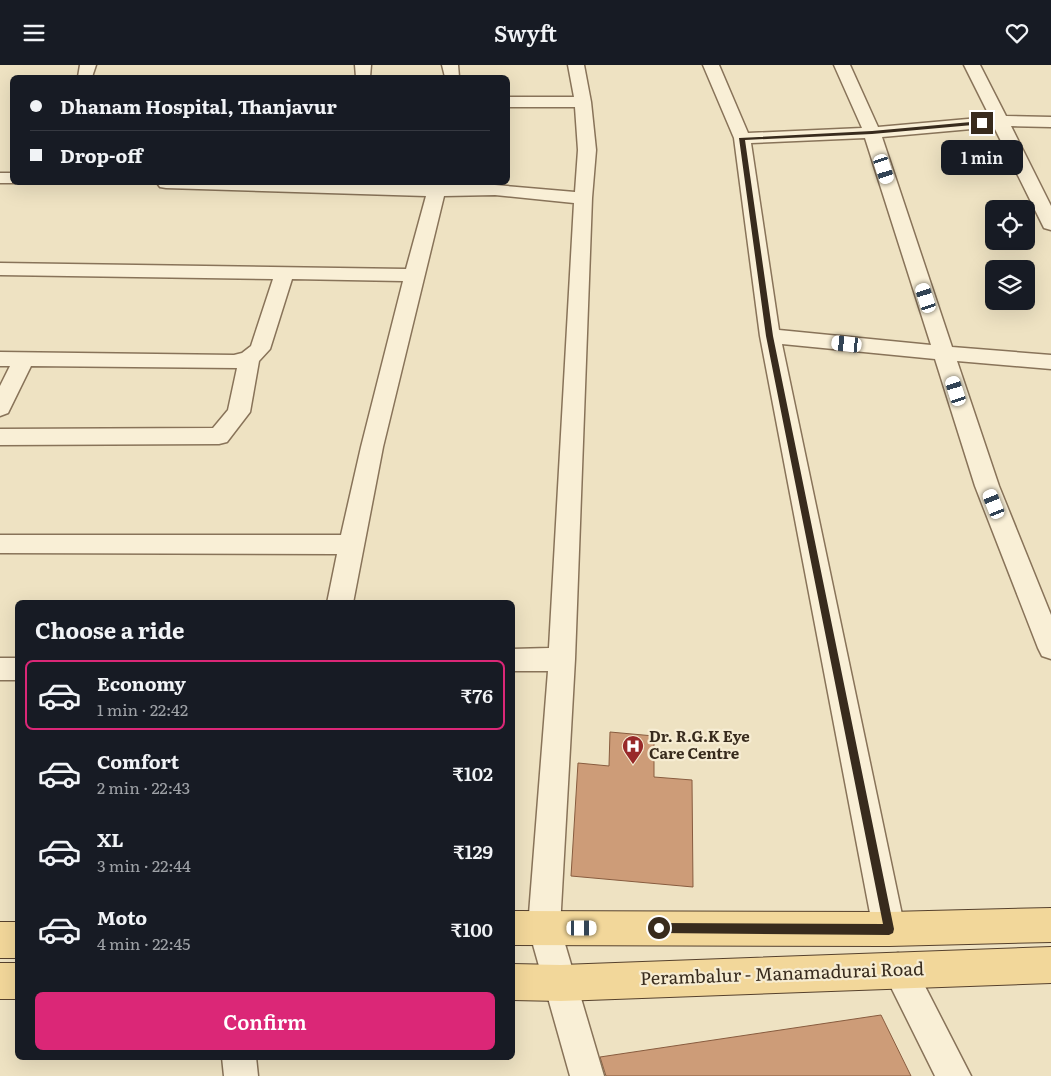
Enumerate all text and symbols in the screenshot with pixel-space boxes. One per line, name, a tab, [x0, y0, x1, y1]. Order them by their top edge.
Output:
text: Swyft	[494, 16, 557, 49]
icon: menu	[20, 19, 48, 47]
icon: heart	[1003, 19, 1031, 47]
text: Dhanam Hospital, Thanjavur	[60, 92, 337, 120]
route end	[971, 112, 993, 134]
text: Drop-off	[60, 141, 143, 169]
callout: 1 min	[941, 141, 1023, 175]
text: 1 min	[961, 145, 1003, 169]
car	[872, 152, 895, 186]
map controls	[985, 200, 1035, 310]
button: locate	[985, 200, 1035, 250]
button: layers	[985, 260, 1035, 310]
car	[914, 281, 937, 315]
car	[831, 335, 862, 353]
car	[944, 374, 967, 408]
car	[981, 487, 1006, 521]
text: Choose a ride	[35, 613, 184, 646]
text: Economy	[97, 669, 186, 697]
icon: car	[37, 673, 82, 718]
text: ₹76	[461, 681, 493, 709]
text: 1 min · 22:42	[97, 697, 188, 721]
place label: Dr. R.G.K Eye Care Centre	[649, 724, 750, 764]
hospital icon: Dr. R.G.K Eye Care Centre	[621, 734, 645, 765]
text: Comfort	[97, 747, 179, 775]
icon: car	[37, 751, 82, 796]
text: ₹102	[453, 759, 493, 787]
text: 2 min · 22:43	[97, 775, 190, 799]
text: XL	[97, 825, 124, 853]
icon: car	[37, 829, 82, 874]
text: ₹129	[453, 837, 493, 865]
text: 3 min · 22:44	[97, 853, 191, 877]
text: Moto	[97, 903, 147, 931]
icon: car	[37, 907, 82, 952]
text: ₹100	[451, 915, 493, 943]
route start	[648, 917, 670, 939]
car	[567, 921, 597, 936]
text: 4 min · 22:45	[97, 931, 190, 955]
street label: Perambalur - Manamadurai Road	[639, 954, 924, 991]
button: Confirm	[35, 992, 495, 1050]

